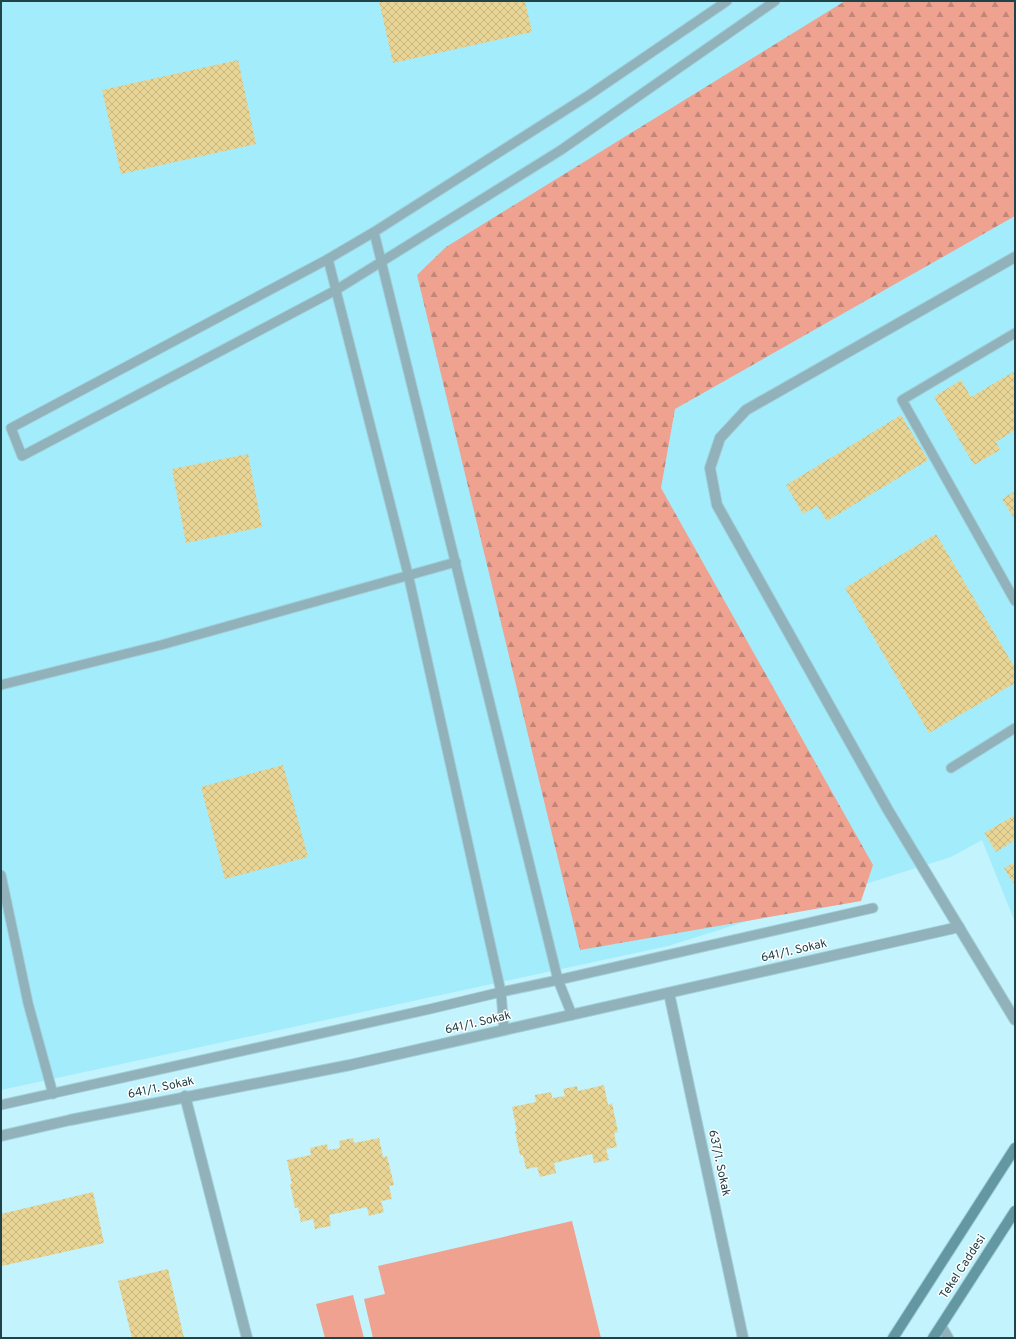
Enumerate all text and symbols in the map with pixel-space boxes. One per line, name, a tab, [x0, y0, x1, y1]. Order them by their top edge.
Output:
street label: 641/1. Sokak	[759, 936, 829, 966]
street label: 641/1. Sokak	[443, 1008, 513, 1038]
street label: 641/1. Sokak	[126, 1073, 196, 1103]
street label: 637/1. Sokak	[704, 1128, 734, 1198]
street label: Tekel Caddesi	[936, 1232, 990, 1302]

